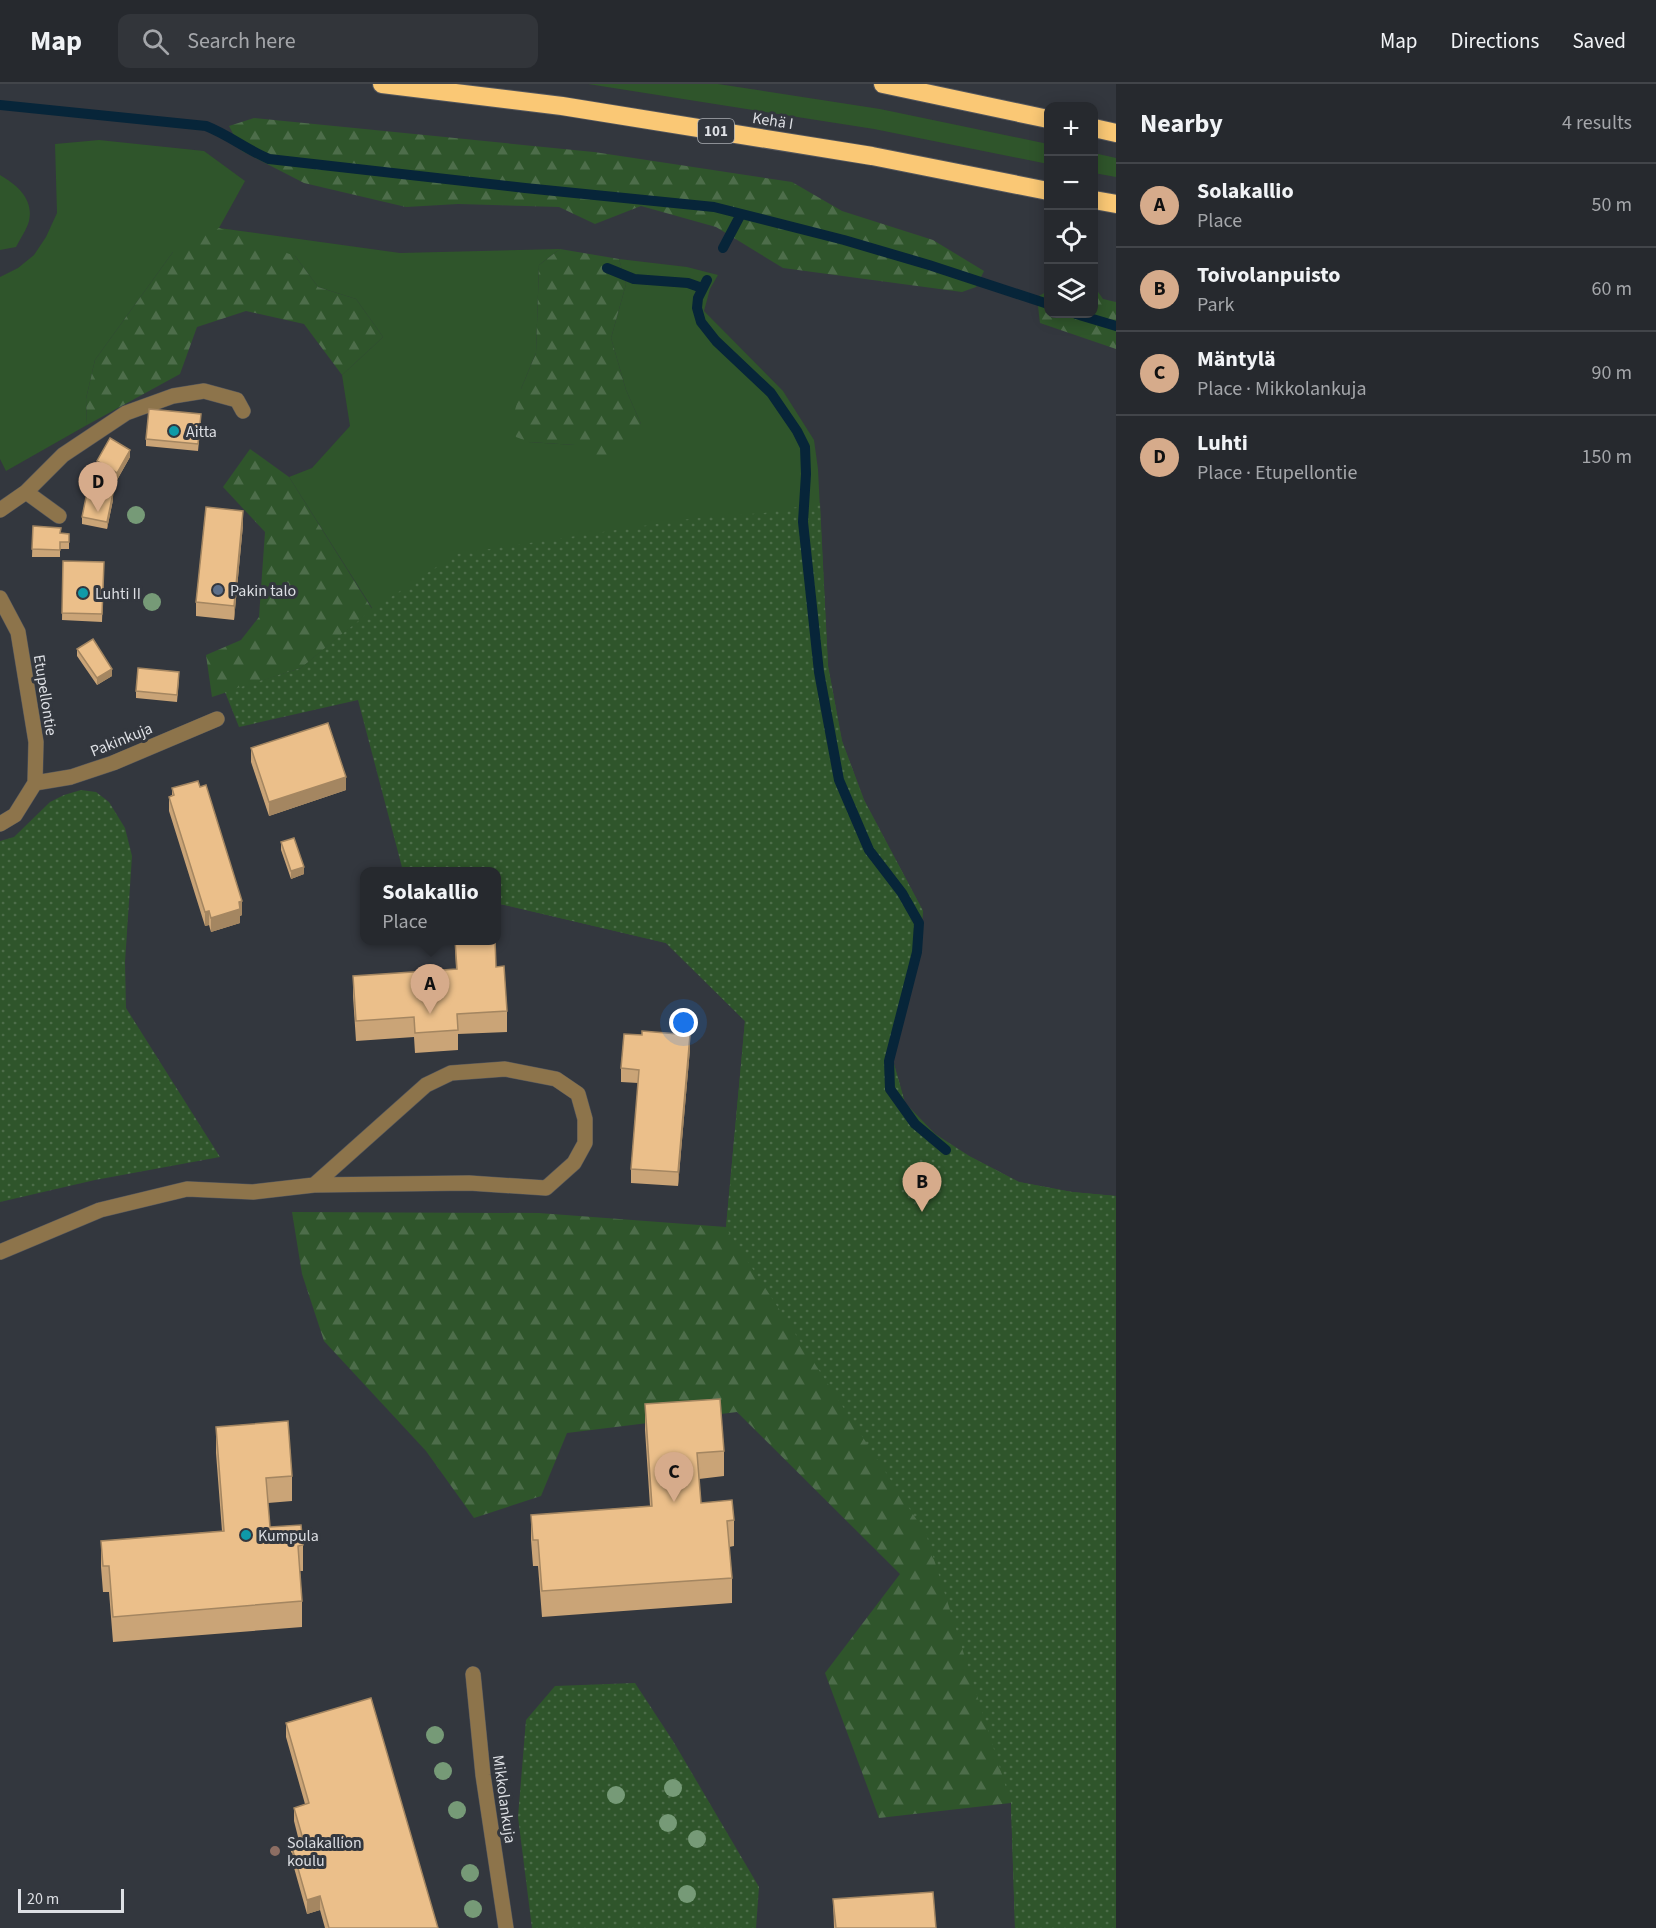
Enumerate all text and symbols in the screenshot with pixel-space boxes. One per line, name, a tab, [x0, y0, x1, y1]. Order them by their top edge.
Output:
search box	[118, 14, 538, 68]
text: Map	[30, 21, 82, 61]
icon: search	[139, 25, 172, 58]
text: Search here	[187, 25, 296, 57]
text: Map	[1380, 26, 1418, 56]
text: Directions	[1451, 26, 1539, 56]
text: Saved	[1572, 26, 1626, 56]
map controls	[1044, 102, 1098, 318]
button: +	[1044, 102, 1098, 156]
text: Nearby	[1140, 105, 1223, 142]
street label: Kehä I	[751, 107, 795, 135]
text: 4 results	[1562, 109, 1632, 137]
road number: 101	[698, 119, 734, 143]
button: −	[1044, 156, 1098, 210]
text: Solakallio	[1197, 175, 1294, 207]
text: A	[1154, 191, 1165, 219]
text: 50 m	[1592, 191, 1632, 219]
text: Place	[1197, 207, 1242, 235]
button: locate	[1044, 210, 1098, 264]
text: Toivolanpuisto	[1197, 259, 1341, 291]
button: layers	[1044, 264, 1098, 318]
text: B	[1153, 275, 1166, 303]
text: 60 m	[1592, 275, 1632, 303]
text: Park	[1197, 291, 1234, 319]
text: Mäntylä	[1197, 343, 1276, 375]
text: C	[1154, 359, 1165, 387]
text: 90 m	[1592, 359, 1632, 387]
text: Place · Mikkolankuja	[1197, 375, 1366, 403]
place label: Aitta	[186, 421, 217, 443]
marker: Aitta	[167, 424, 181, 438]
text: Luhti	[1197, 427, 1248, 459]
text: D	[1153, 443, 1166, 471]
text: 150 m	[1582, 443, 1632, 471]
text: Place · Etupellontie	[1197, 459, 1357, 487]
pin: D	[78, 462, 118, 512]
place label: Pakin talo	[230, 580, 296, 602]
place label: Luhti II	[95, 583, 141, 605]
marker: Pakin talo	[211, 583, 225, 597]
marker: Luhti II	[76, 586, 90, 600]
street label: Etupellontie	[28, 653, 62, 737]
street label: Pakinkuja	[87, 717, 156, 762]
popup	[360, 867, 501, 945]
text: Solakallio	[382, 876, 479, 908]
text: Place	[382, 908, 427, 936]
pin: A	[410, 964, 450, 1014]
your location	[669, 1008, 698, 1037]
pin: B	[902, 1162, 942, 1212]
pin: C	[654, 1452, 694, 1502]
place label: Kumpula	[258, 1525, 319, 1547]
marker: Kumpula	[239, 1528, 253, 1542]
street label: Mikkolankuja	[487, 1753, 521, 1845]
place label: Solakallion koulu	[287, 1832, 362, 1872]
marker: Solakallion koulu	[268, 1844, 282, 1858]
scale bar	[18, 1886, 124, 1914]
text: 20 m	[27, 1888, 59, 1910]

